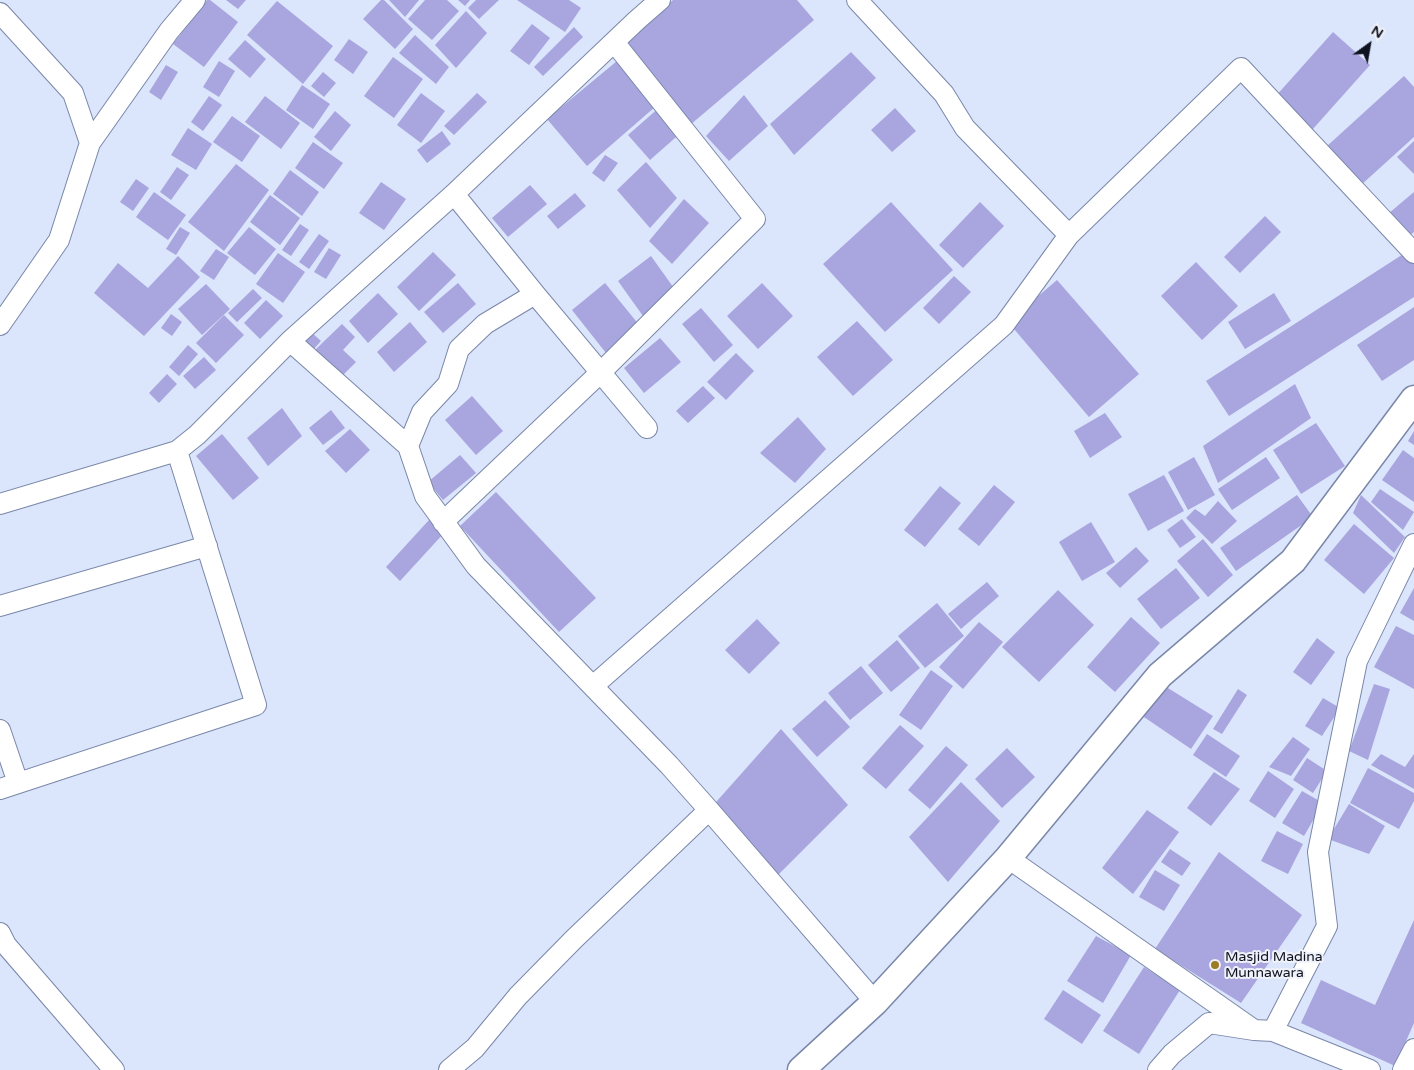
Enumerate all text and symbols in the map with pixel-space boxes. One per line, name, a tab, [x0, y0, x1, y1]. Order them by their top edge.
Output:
north arrow	[1344, 20, 1394, 70]
text: N	[1368, 22, 1386, 42]
place label: Masjid Madina Munnawara	[1225, 949, 1323, 982]
marker: Masjid Madina Munnawara	[1209, 959, 1221, 971]

